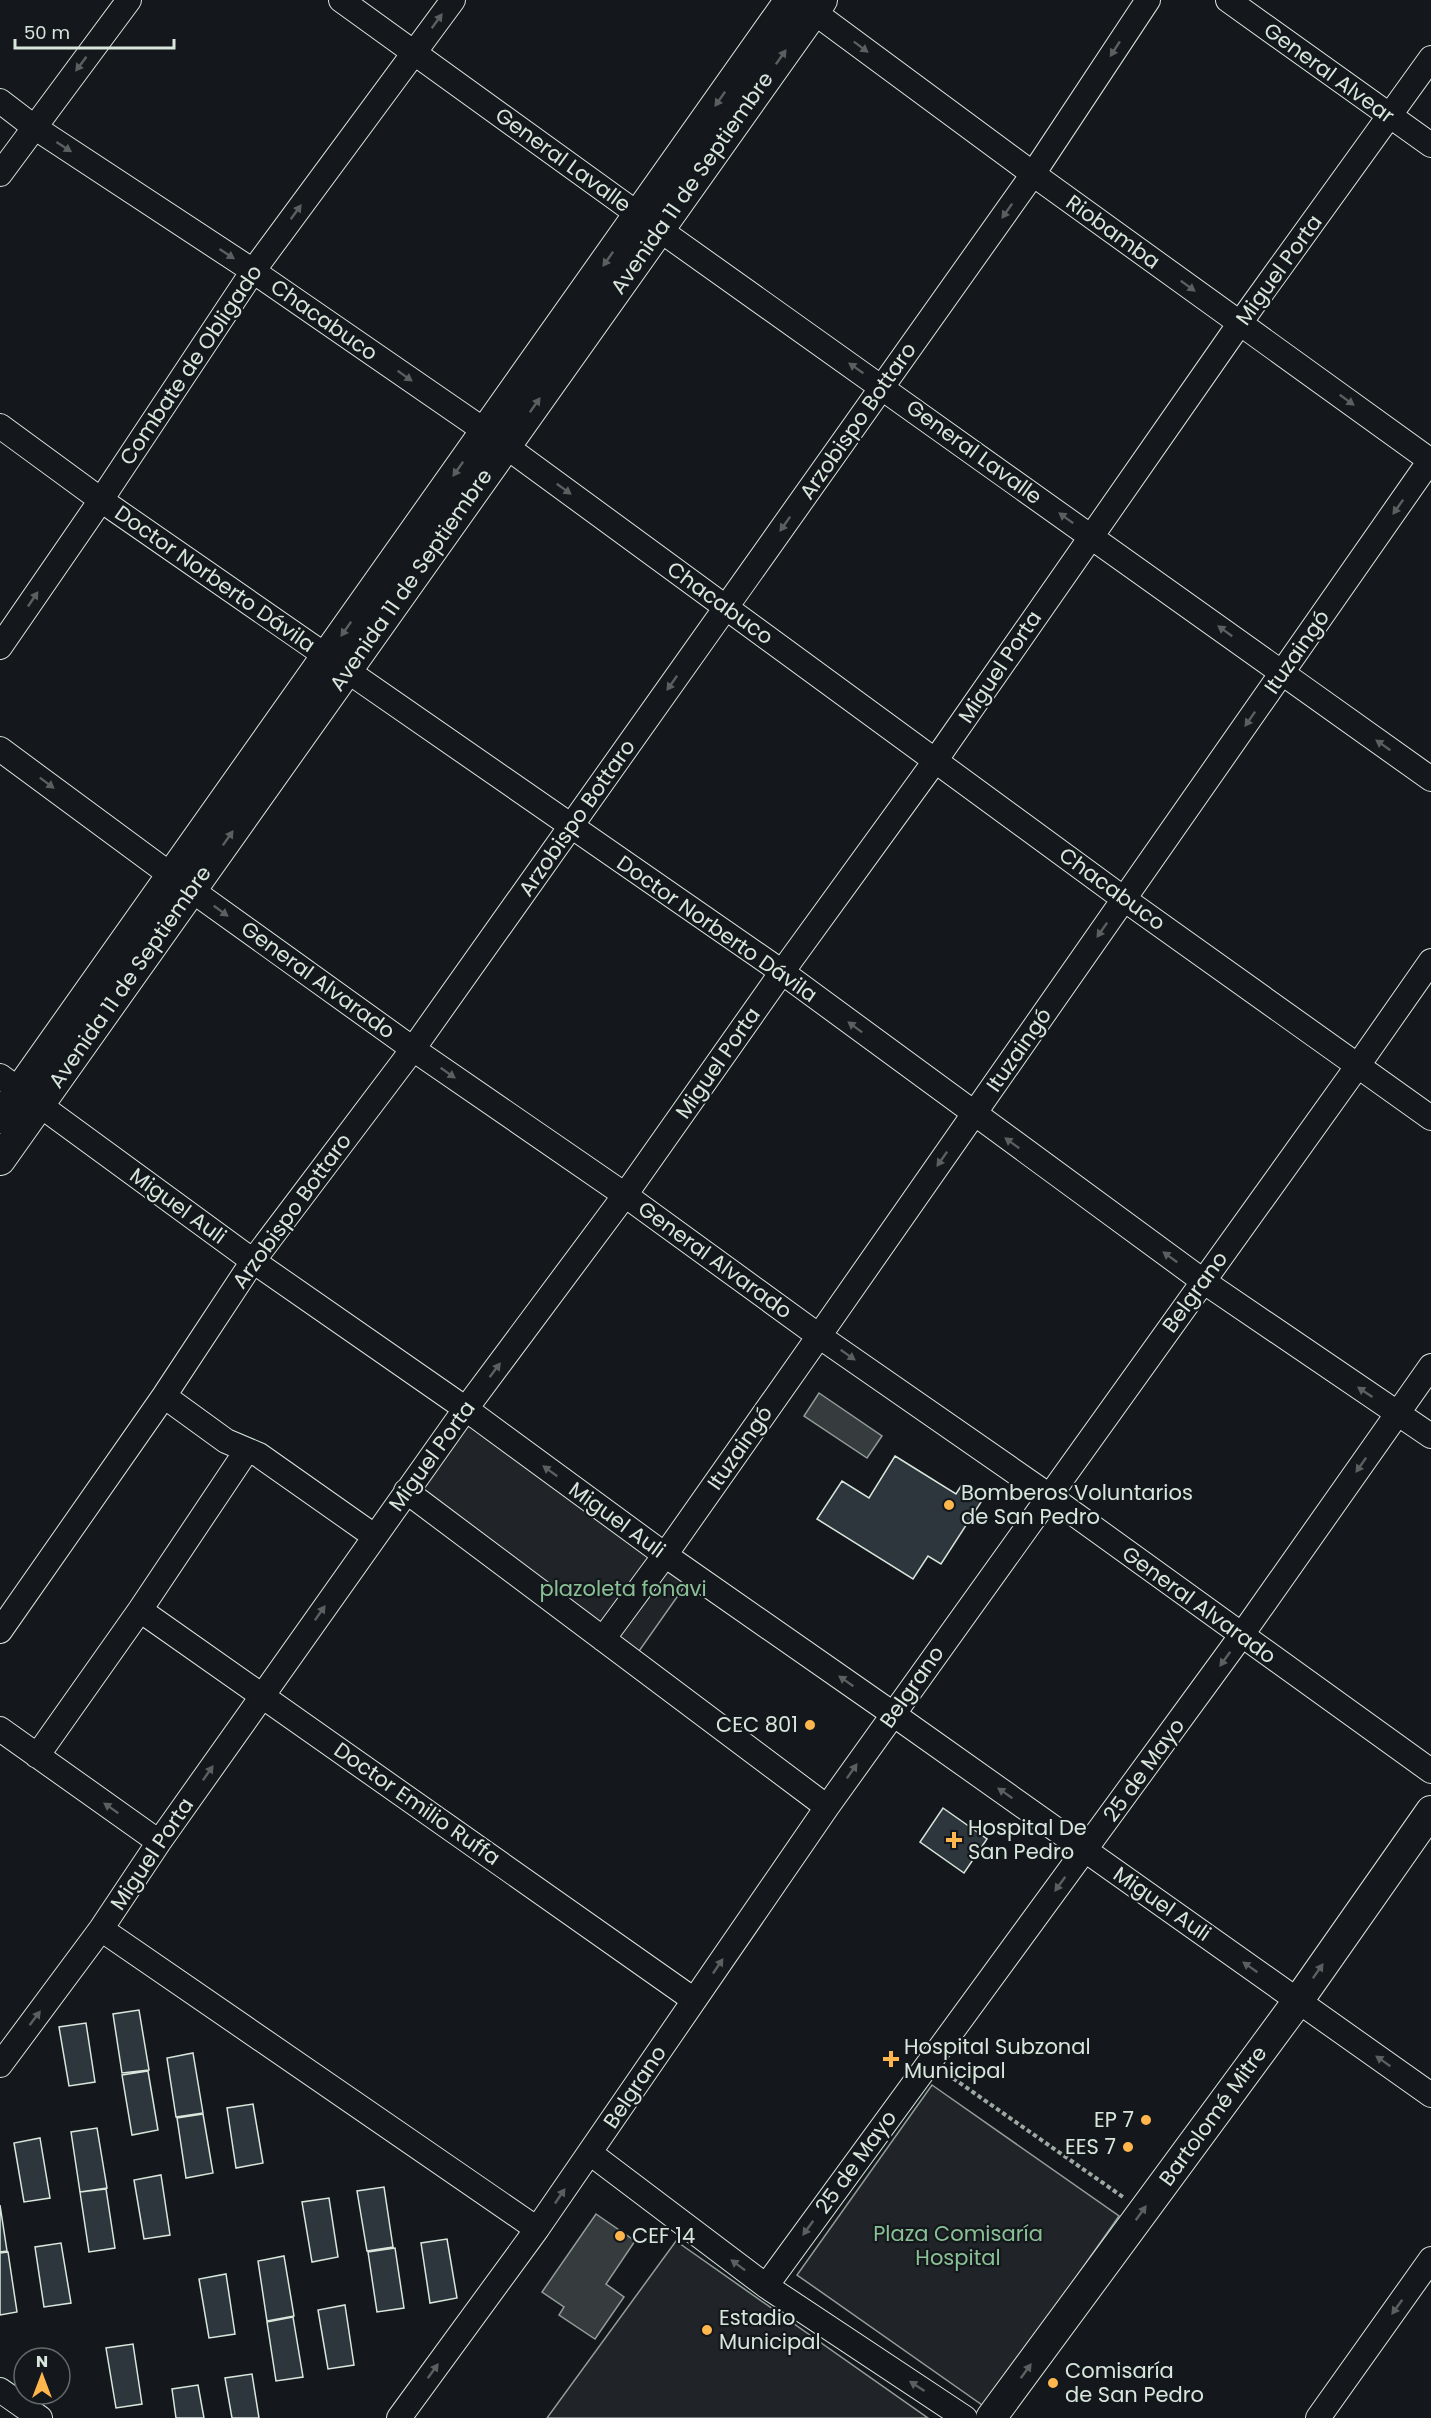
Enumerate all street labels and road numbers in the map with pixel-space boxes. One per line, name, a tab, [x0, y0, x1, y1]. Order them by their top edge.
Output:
street label: General Alvear	[1258, 15, 1401, 130]
street label: Avenida 11 de Septiembre	[604, 66, 780, 300]
street label: General Lavalle	[490, 100, 637, 219]
street label: Riobamba	[1060, 188, 1166, 276]
street label: Miguel Porta	[1229, 209, 1329, 331]
street label: Combate de Obligado	[113, 259, 269, 471]
street label: Chacabuco	[265, 272, 384, 367]
street label: Arzobispo Bottaro	[792, 336, 923, 505]
street label: General Lavalle	[901, 392, 1048, 511]
street label: Avenida 11 de Septiembre	[323, 463, 499, 697]
street label: Doctor Norberto Dávila	[109, 498, 321, 659]
street label: Chacabuco	[661, 554, 779, 651]
street label: Ituzaingó	[1257, 604, 1336, 699]
street label: Miguel Porta	[951, 605, 1048, 729]
street label: Arzobispo Bottaro	[511, 733, 642, 902]
street label: Chacabuco	[1053, 840, 1171, 937]
street label: Doctor Norberto Dávila	[611, 848, 823, 1009]
street label: Avenida 11 de Septiembre	[42, 860, 218, 1094]
street label: General Alvarado	[236, 914, 401, 1045]
street label: Miguel Porta	[668, 1001, 767, 1124]
street label: Ituzaingó	[979, 1002, 1058, 1097]
street label: Arzobispo Bottaro	[225, 1127, 358, 1294]
street label: Miguel Auli	[124, 1161, 232, 1250]
street label: General Alvarado	[633, 1194, 798, 1325]
street label: Belgrano	[1155, 1245, 1234, 1338]
street label: Miguel Porta	[382, 1395, 482, 1517]
street label: Ituzaingó	[700, 1400, 779, 1495]
street label: Miguel Auli	[563, 1475, 671, 1564]
street label: General Alvarado	[1117, 1539, 1282, 1670]
street label: Belgrano	[873, 1640, 950, 1734]
street label: 25 de Mayo	[1096, 1712, 1191, 1827]
street label: Doctor Emilio Ruffa	[328, 1735, 506, 1872]
street label: Miguel Porta	[103, 1792, 200, 1916]
street label: Miguel Auli	[1108, 1859, 1217, 1948]
street label: Belgrano	[596, 2040, 673, 2134]
street label: Bartolomé Mitre	[1152, 2040, 1273, 2192]
street label: 25 de Mayo	[808, 2104, 903, 2219]

